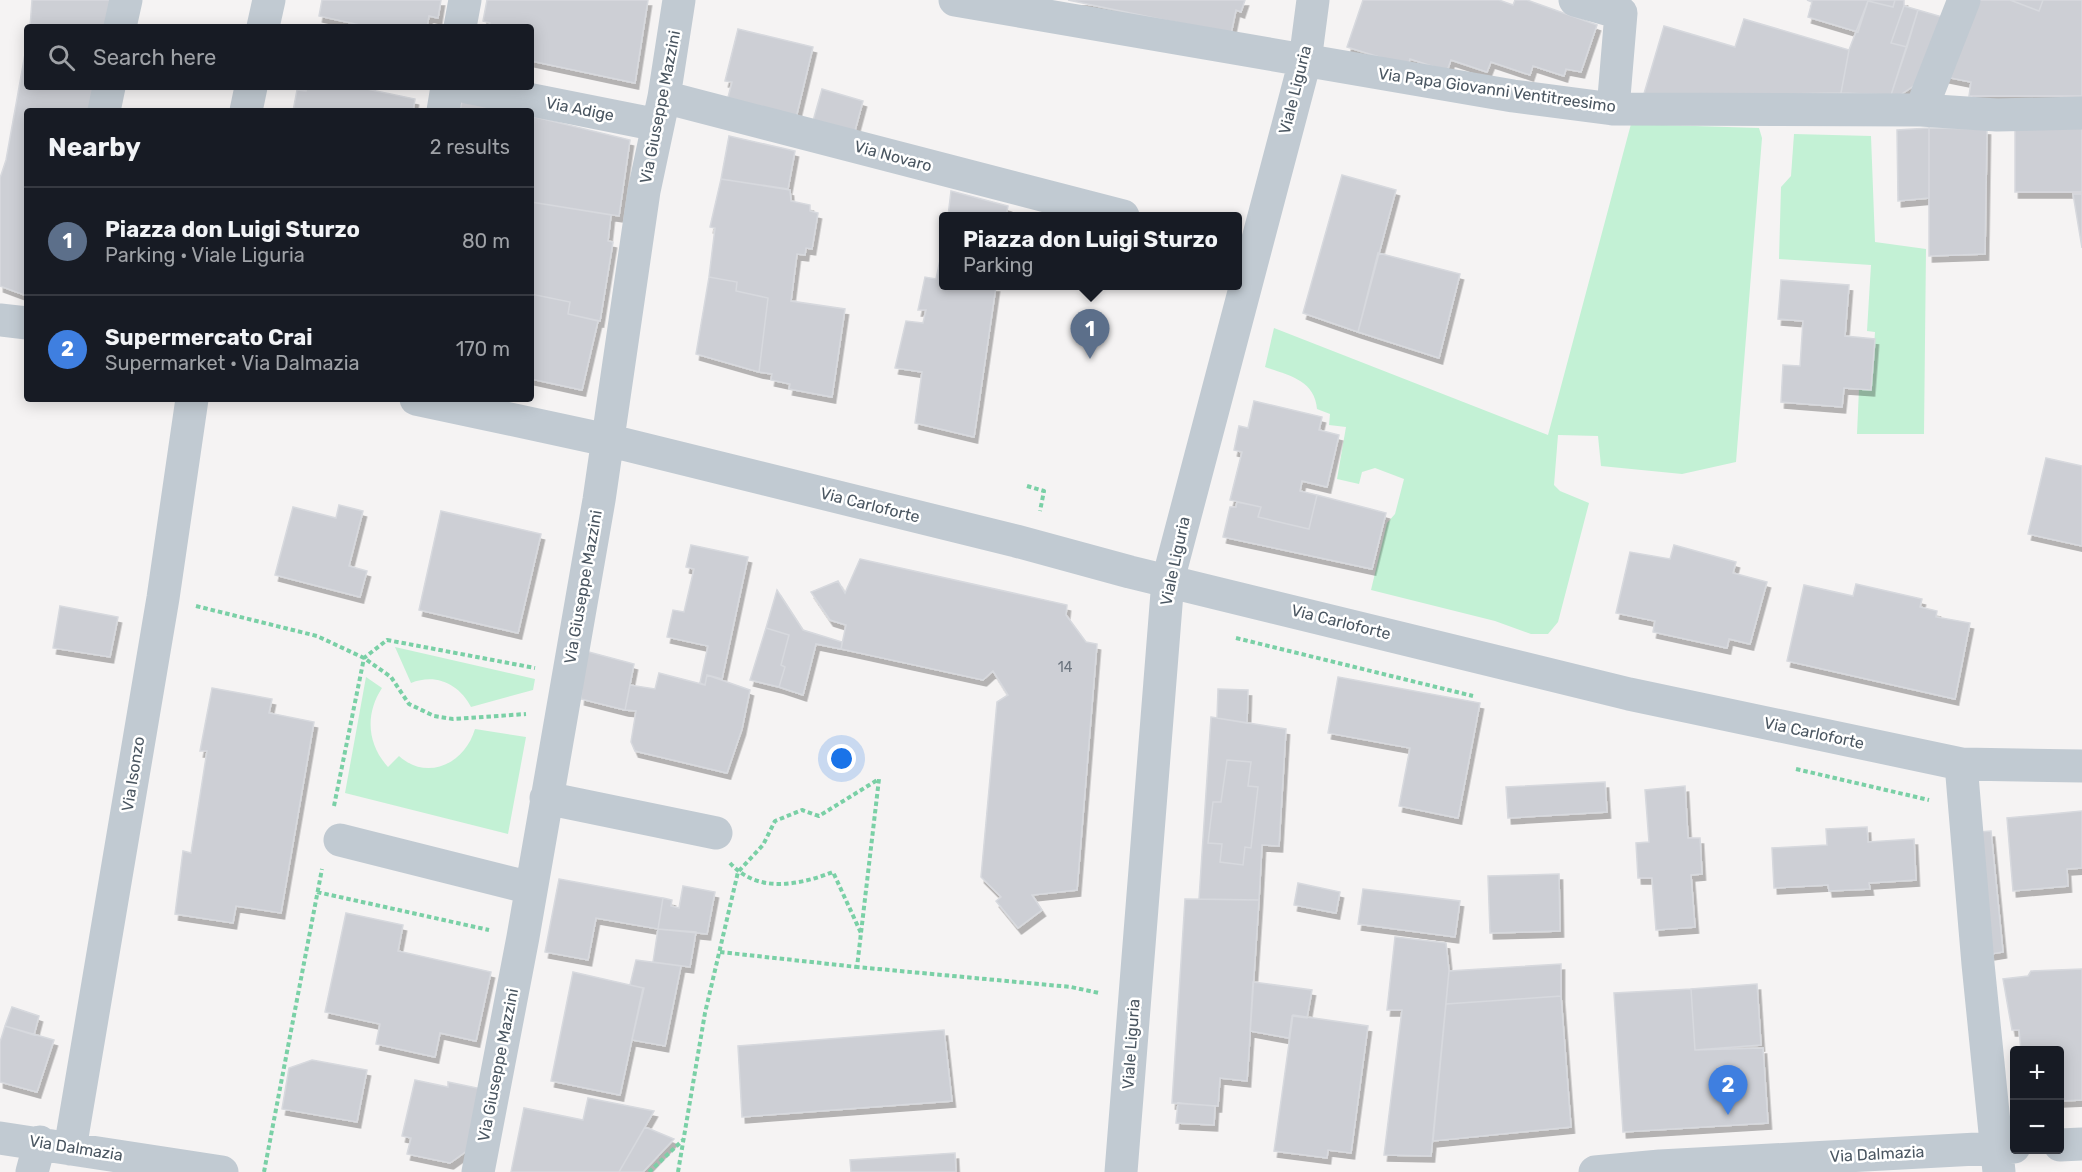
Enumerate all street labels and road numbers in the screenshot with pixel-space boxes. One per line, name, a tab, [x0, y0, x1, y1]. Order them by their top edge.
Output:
street label: Via Giuseppe Mazzini	[636, 29, 684, 185]
street label: Viale Liguria	[1275, 44, 1315, 136]
street label: Via Papa Giovanni Ventitreesimo	[1377, 64, 1617, 116]
street label: Via Adige	[544, 93, 616, 125]
street label: Via Novaro	[852, 137, 934, 175]
street label: Via Carloforte	[818, 483, 922, 527]
street label: Via Giuseppe Mazzini	[560, 509, 606, 665]
street label: Viale Liguria	[1156, 515, 1194, 607]
street label: Via Carloforte	[1289, 600, 1393, 644]
street label: Via Carloforte	[1762, 713, 1866, 753]
street label: Via Isonzo	[118, 735, 148, 813]
street label: Via Giuseppe Mazzini	[474, 987, 522, 1143]
street label: Viale Liguria	[1118, 998, 1144, 1090]
street label: Via Dalmazia	[28, 1131, 124, 1165]
street label: Via Dalmazia	[1829, 1142, 1925, 1166]

